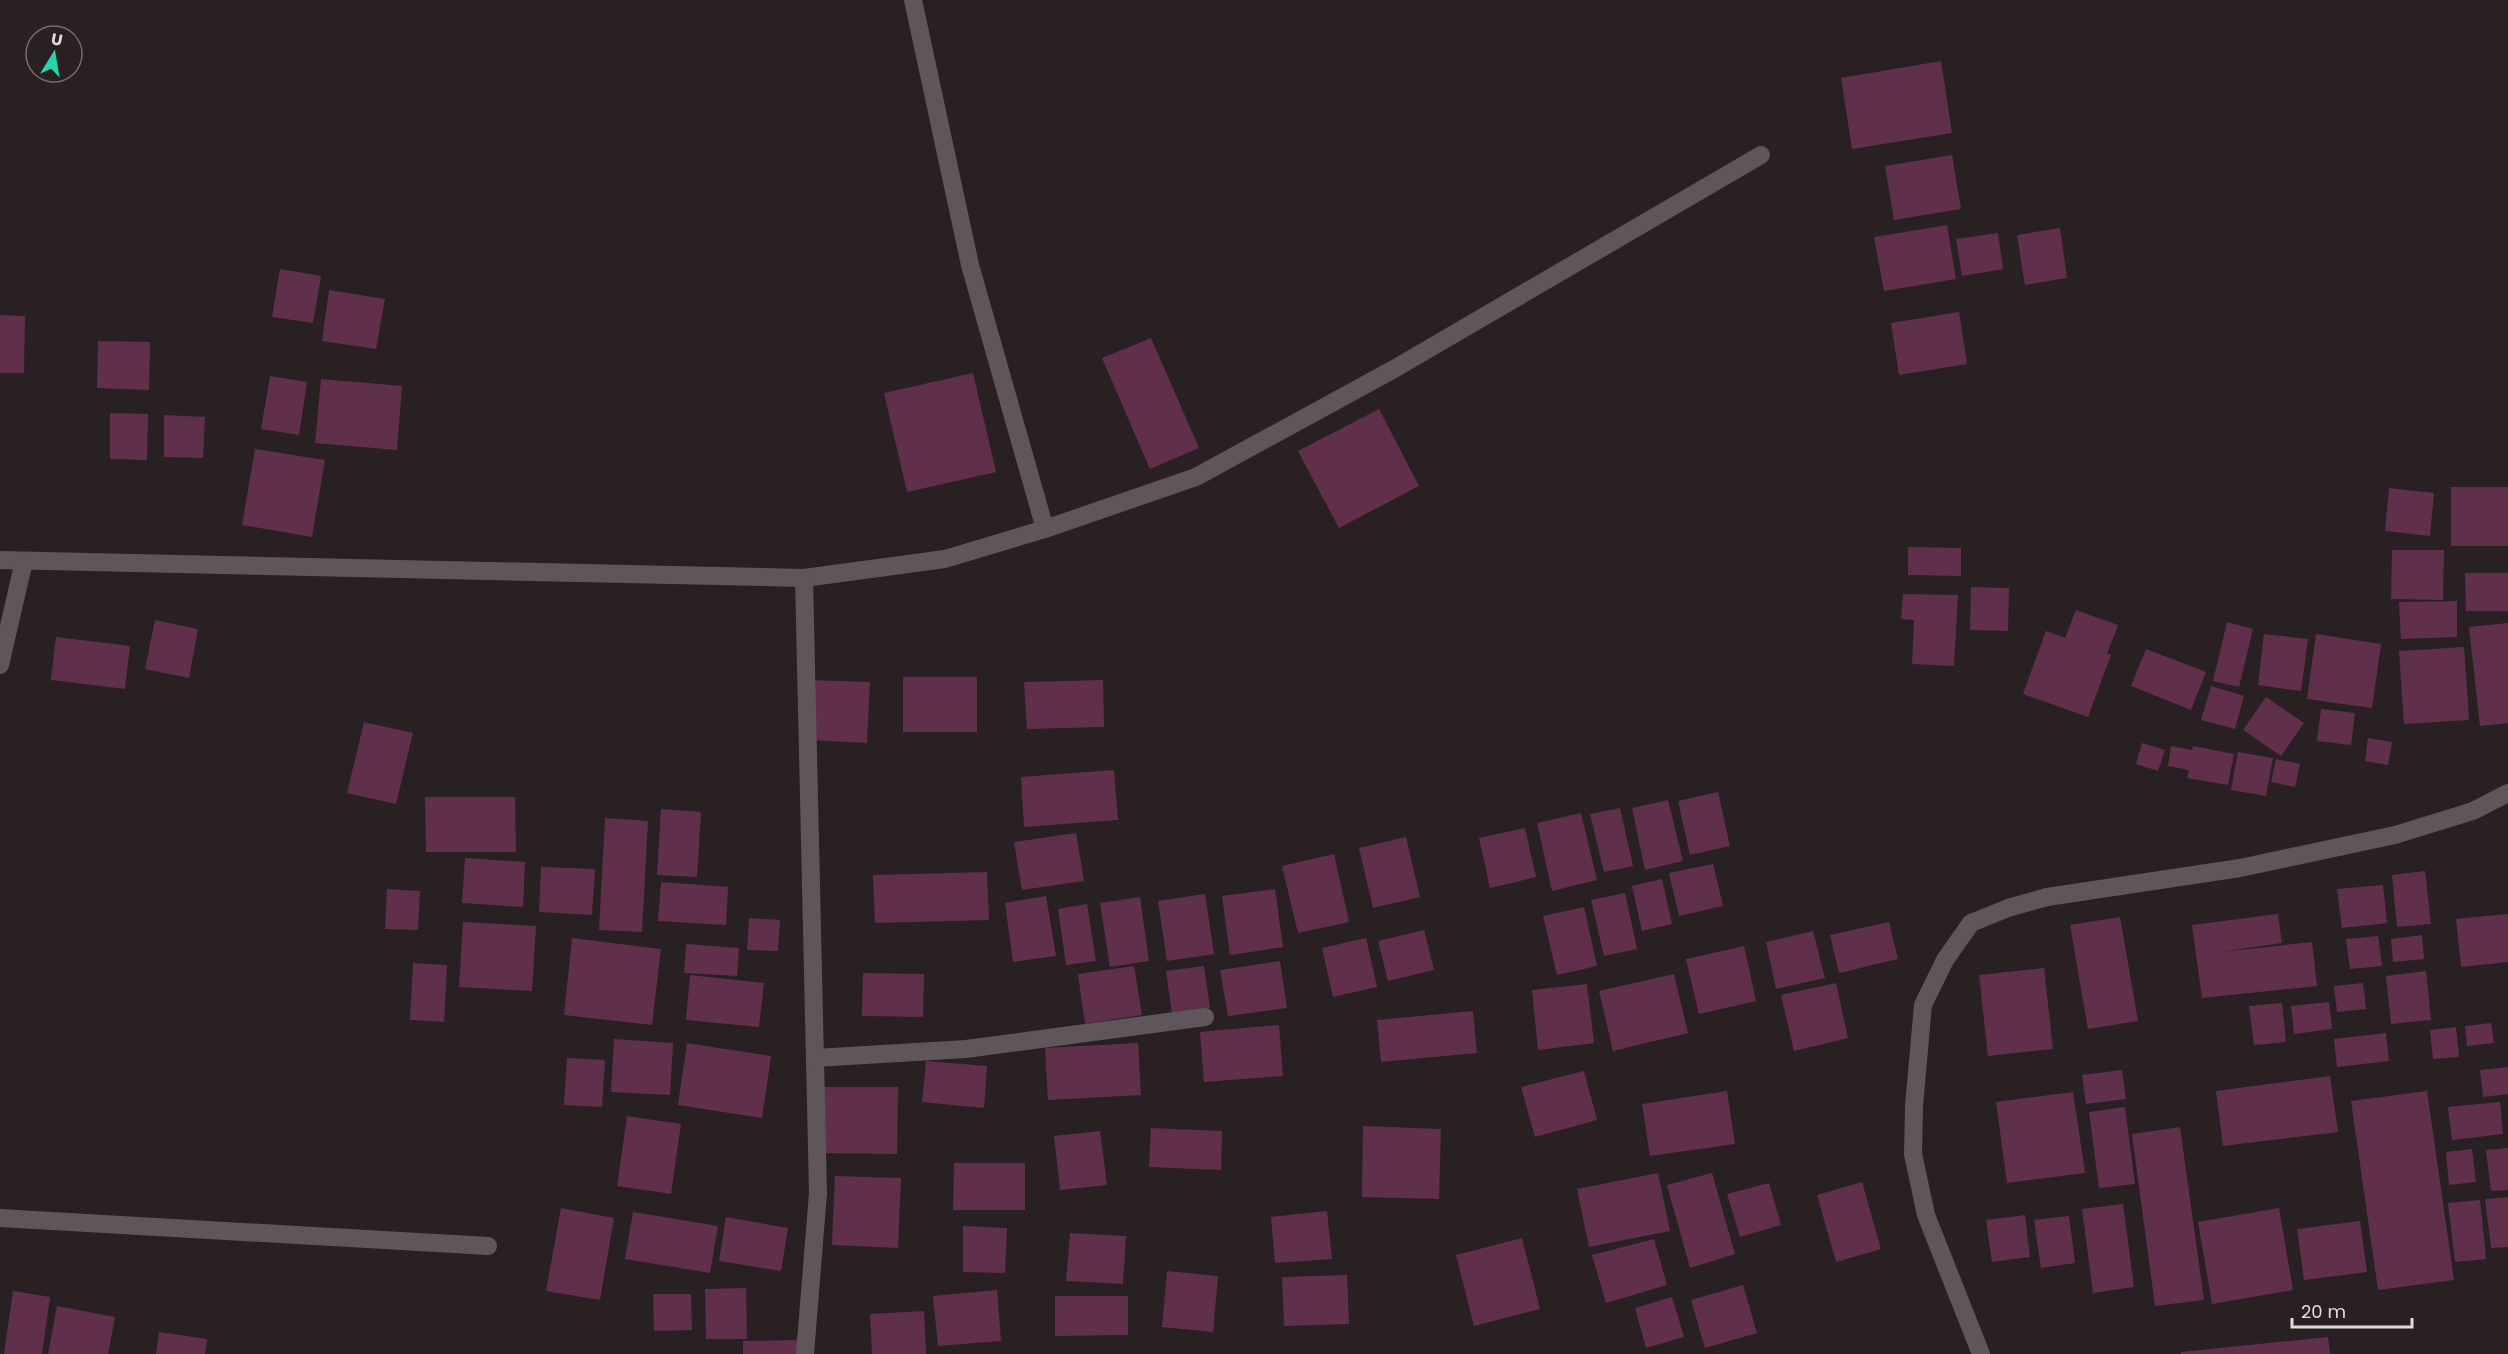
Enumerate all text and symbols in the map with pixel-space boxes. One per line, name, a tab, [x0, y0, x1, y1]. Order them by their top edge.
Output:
north arrow	[24, 24, 84, 84]
text: U	[49, 27, 64, 52]
scale bar	[2292, 1291, 2412, 1329]
text: 20 m	[2301, 1299, 2346, 1324]

